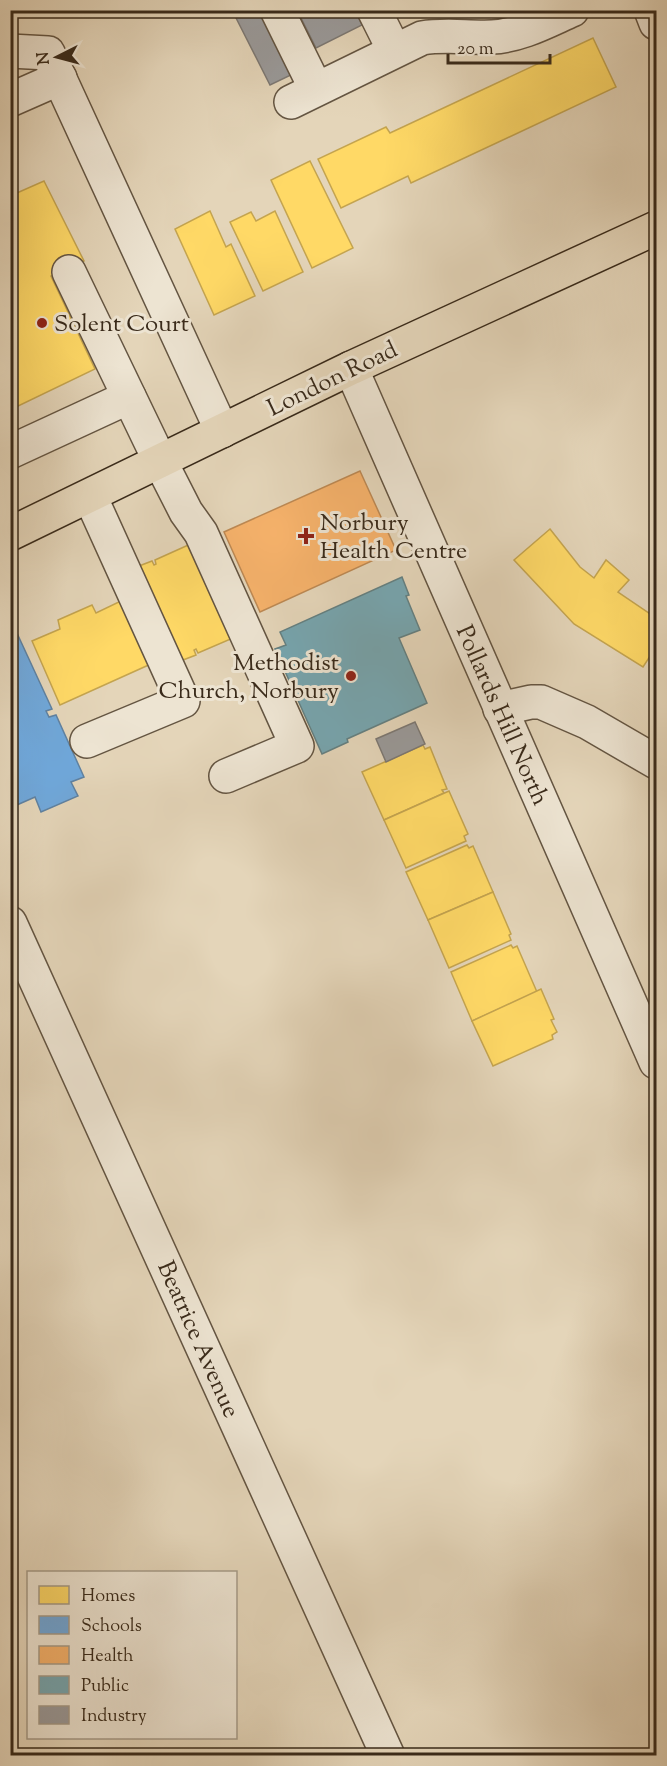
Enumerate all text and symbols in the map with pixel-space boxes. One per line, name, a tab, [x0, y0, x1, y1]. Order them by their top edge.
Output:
north arrow	[27, 27, 87, 87]
scale bar	[448, 27, 550, 65]
text: 20 m	[457, 37, 494, 63]
text: N	[32, 51, 57, 66]
place label: Solent Court	[54, 308, 189, 342]
marker: Solent Court	[35, 316, 49, 330]
street label: London Road	[262, 333, 404, 426]
place label: Norbury Health Centre	[320, 507, 467, 569]
marker: Norbury Health Centre	[297, 527, 315, 545]
street label: Pollards Hill North	[446, 620, 556, 811]
place label: Methodist Church, Norbury	[158, 647, 339, 709]
marker: Methodist Church, Norbury	[344, 669, 358, 683]
street label: Beatrice Avenue	[147, 1256, 247, 1424]
legend	[27, 1571, 237, 1739]
text: Homes	[81, 1584, 135, 1610]
text: Schools	[81, 1614, 142, 1640]
text: Health	[81, 1644, 134, 1670]
text: Public	[81, 1674, 129, 1700]
text: Industry	[81, 1704, 147, 1730]

